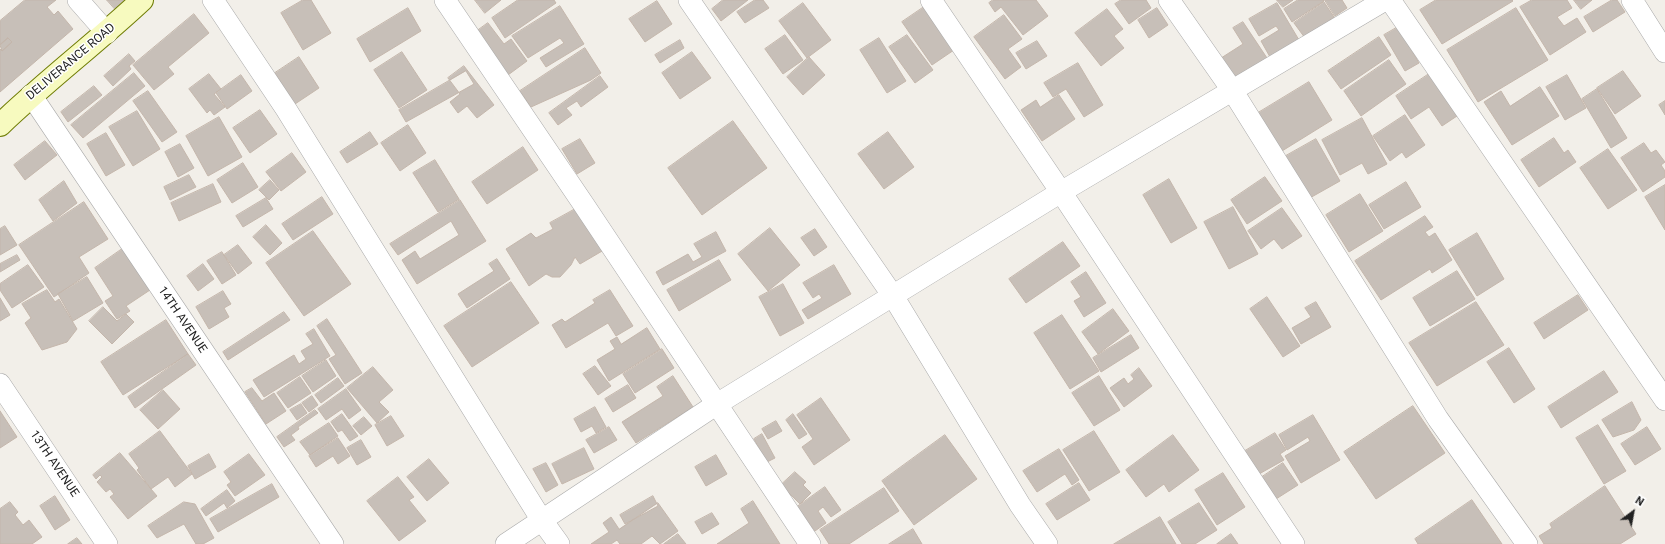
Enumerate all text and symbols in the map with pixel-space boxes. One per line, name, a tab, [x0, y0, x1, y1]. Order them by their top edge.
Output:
street label: DELIVERANCE ROAD	[24, 21, 118, 103]
street label: 14TH AVENUE	[154, 284, 210, 356]
street label: 13TH AVENUE	[26, 428, 82, 500]
north arrow	[1613, 492, 1653, 532]
text: N	[1633, 494, 1646, 509]

